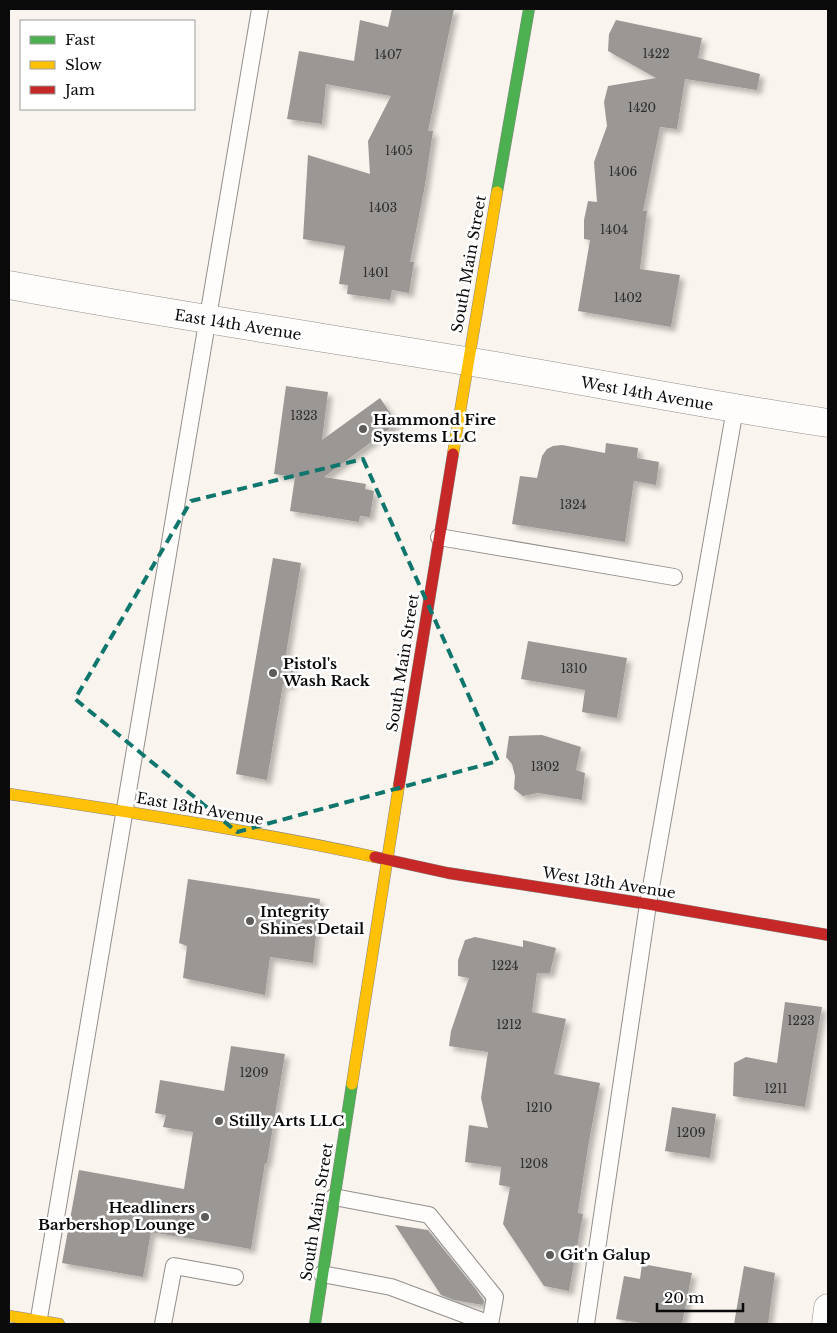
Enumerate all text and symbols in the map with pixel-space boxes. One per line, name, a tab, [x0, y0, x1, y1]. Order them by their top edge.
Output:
legend	[20, 20, 195, 110]
text: Fast	[65, 30, 96, 49]
house number: 1422	[642, 46, 670, 61]
house number: 1407	[375, 47, 402, 62]
text: Slow	[65, 55, 102, 74]
text: Jam	[63, 80, 95, 99]
house number: 1420	[628, 100, 656, 115]
house number: 1405	[385, 143, 413, 158]
house number: 1406	[609, 164, 638, 179]
street label: South Main Street	[447, 193, 490, 334]
house number: 1403	[369, 200, 397, 215]
house number: 1404	[600, 222, 628, 237]
house number: 1401	[363, 265, 389, 280]
house number: 1402	[614, 290, 642, 305]
street label: East 14th Avenue	[173, 305, 303, 344]
street label: West 14th Avenue	[578, 372, 715, 415]
house number: 1323	[290, 408, 318, 423]
place label: Hammond Fire Systems LLC	[373, 410, 496, 446]
marker: Hammond Fire Systems LLC	[357, 423, 369, 435]
house number: 1324	[559, 497, 587, 512]
street label: South Main Street	[382, 592, 423, 733]
place label: Pistol's Wash Rack	[282, 654, 371, 690]
house number: 1310	[561, 661, 587, 676]
marker: Pistol's Wash Rack	[267, 667, 279, 679]
house number: 1302	[531, 759, 559, 774]
street label: East 13th Avenue	[135, 788, 265, 829]
street label: West 13th Avenue	[540, 862, 677, 902]
place label: Integrity Shines Detail	[260, 902, 365, 938]
marker: Integrity Shines Detail	[244, 915, 256, 927]
house number: 1224	[491, 958, 519, 973]
house number: 1223	[787, 1013, 815, 1028]
house number: 1212	[496, 1017, 522, 1032]
house number: 1209	[239, 1065, 269, 1080]
house number: 1211	[764, 1081, 788, 1096]
house number: 1210	[526, 1100, 552, 1115]
place label: Stilly Arts LLC	[229, 1111, 344, 1130]
marker: Stilly Arts LLC	[213, 1115, 225, 1127]
house number: 1209	[676, 1125, 706, 1140]
street label: South Main Street	[296, 1141, 337, 1282]
house number: 1208	[520, 1156, 548, 1171]
place label: Headliners Barbershop Lounge	[38, 1198, 195, 1234]
marker: Headliners Barbershop Lounge	[199, 1211, 211, 1223]
place label: Git'n Galup	[560, 1245, 651, 1264]
marker: Git'n Galup	[544, 1249, 556, 1261]
scale bar	[657, 1280, 743, 1312]
text: 20 m	[664, 1288, 704, 1307]

